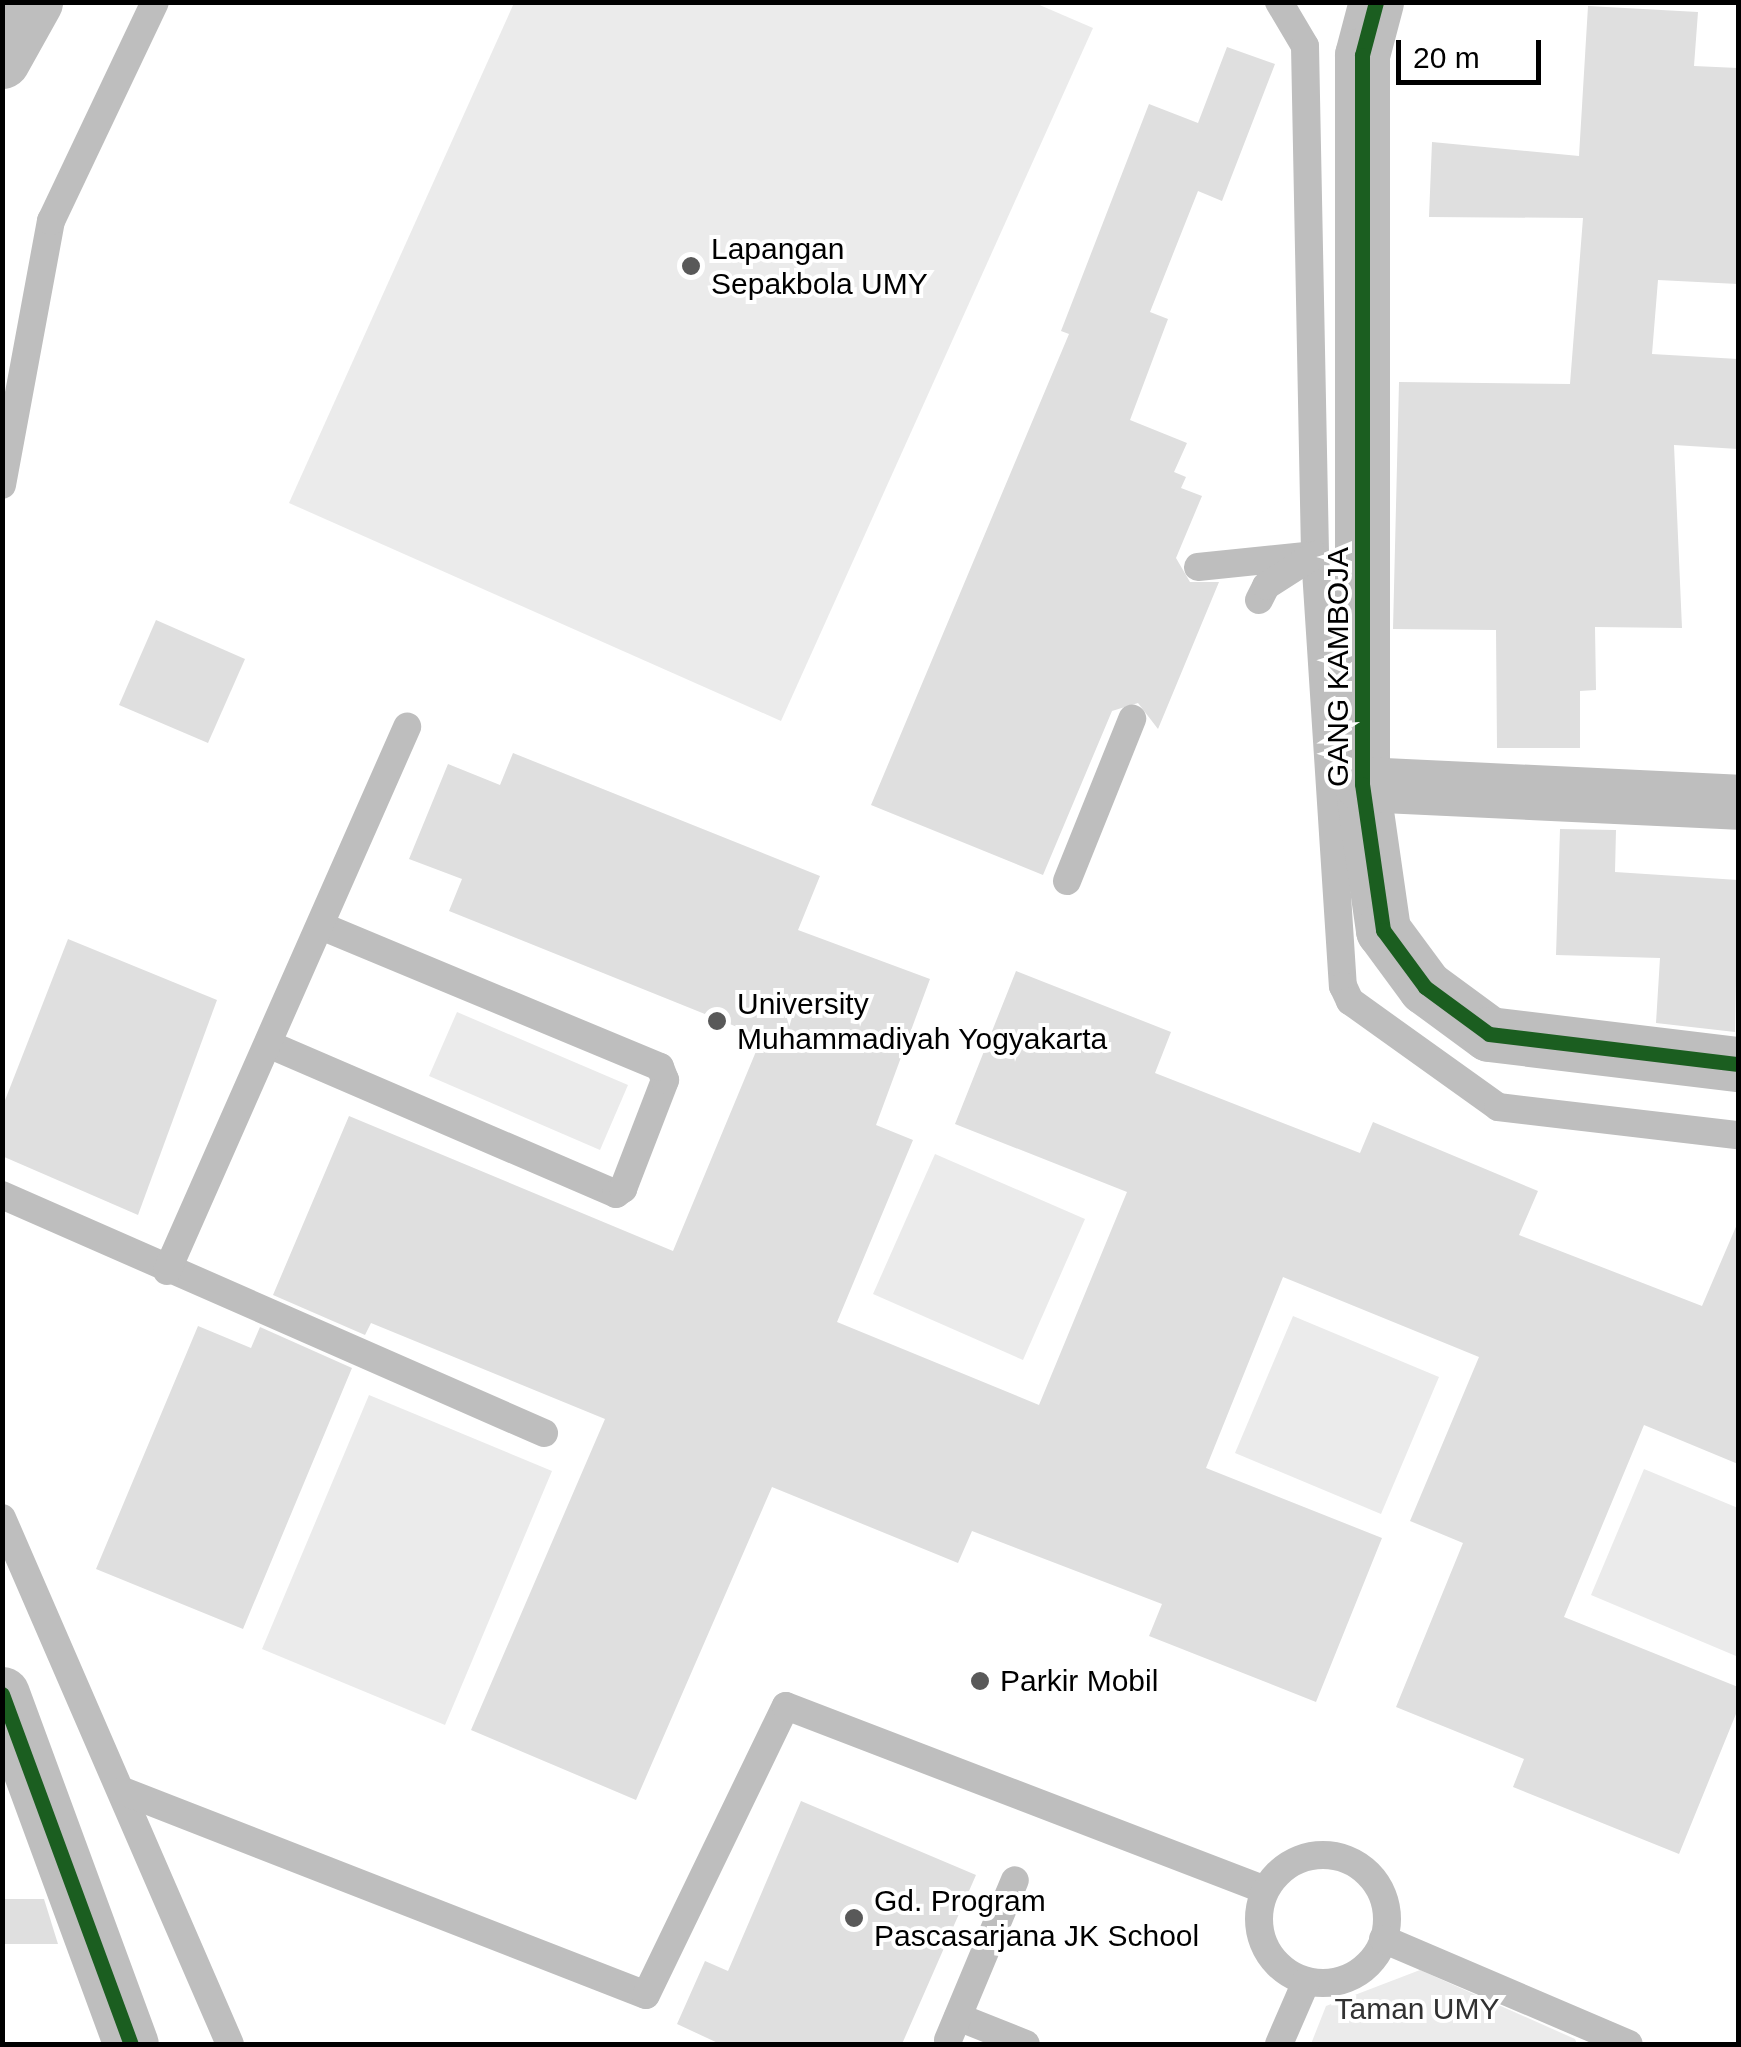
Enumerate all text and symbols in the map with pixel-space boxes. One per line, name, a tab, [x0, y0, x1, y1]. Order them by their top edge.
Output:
scale bar	[1401, 20, 1546, 82]
text: 20 m	[1413, 41, 1480, 74]
place label: Lapangan Sepakbola UMY	[711, 231, 928, 302]
marker: Lapangan Sepakbola UMY	[680, 255, 702, 277]
street label: GANG KAMBOJA	[1320, 547, 1356, 787]
place label: University Muhammadiyah Yogyakarta	[737, 986, 1108, 1056]
marker: University Muhammadiyah Yogyakarta	[706, 1010, 728, 1032]
place label: Parkir Mobil	[1000, 1663, 1158, 1699]
marker: Parkir Mobil	[969, 1670, 991, 1692]
place label: Gd. Program Pascasarjana JK School	[874, 1883, 1199, 1954]
marker: Gd. Program Pascasarjana JK School	[843, 1907, 865, 1929]
park label: Taman UMY	[1334, 1991, 1500, 2027]

